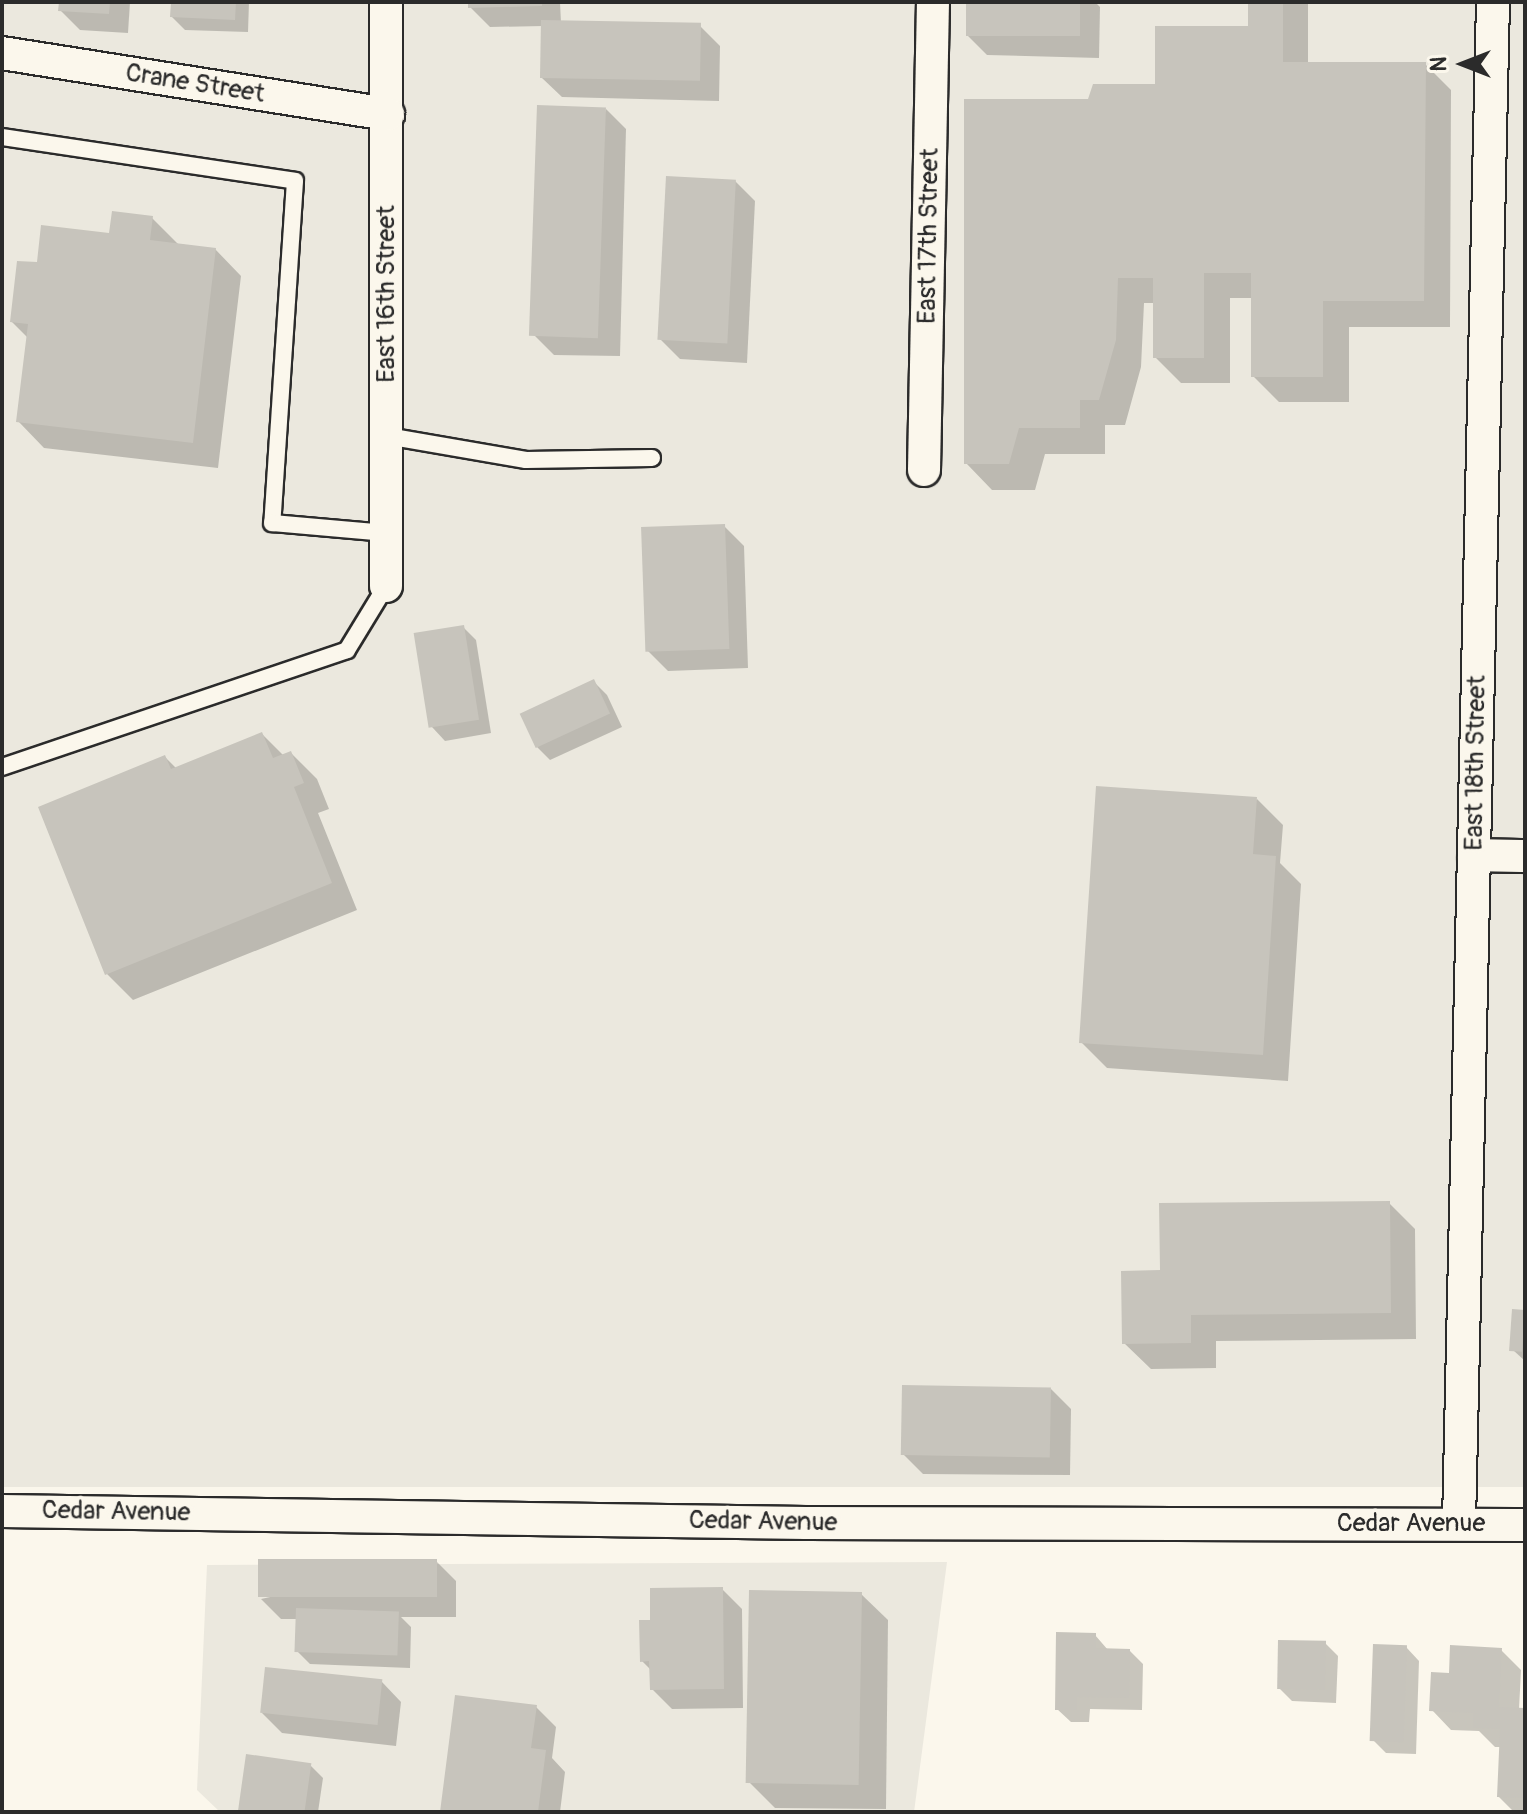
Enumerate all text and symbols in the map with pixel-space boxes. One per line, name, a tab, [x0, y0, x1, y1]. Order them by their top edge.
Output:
north arrow	[1423, 24, 1503, 104]
text: N	[1425, 57, 1453, 71]
street label: Crane Street	[123, 58, 267, 110]
street label: East 17th Street	[912, 148, 946, 324]
street label: East 16th Street	[371, 205, 403, 383]
street label: East 18th Street	[1459, 675, 1493, 851]
street label: Cedar Avenue	[41, 1495, 191, 1529]
street label: Cedar Avenue	[688, 1505, 838, 1539]
street label: Cedar Avenue	[1337, 1508, 1485, 1540]

